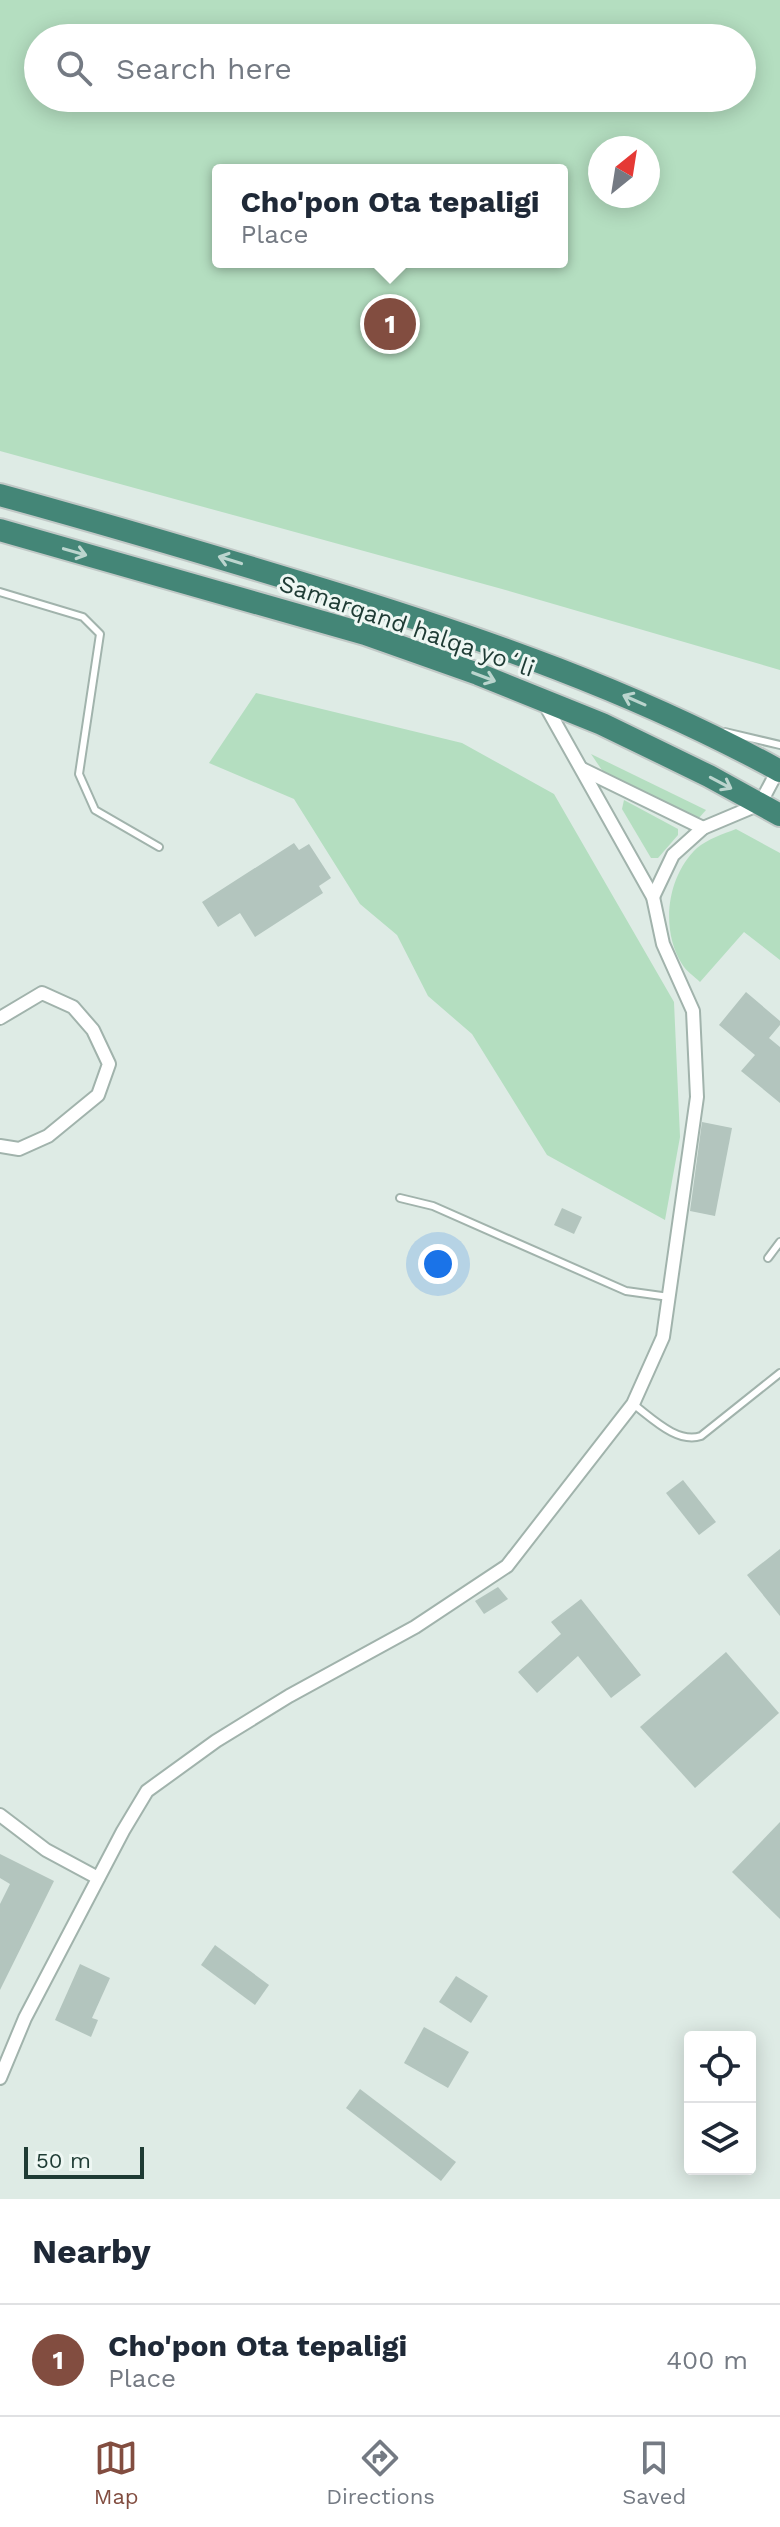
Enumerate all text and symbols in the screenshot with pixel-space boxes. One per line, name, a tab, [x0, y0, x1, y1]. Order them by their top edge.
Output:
search box	[24, 24, 756, 112]
icon: search	[52, 46, 96, 90]
text: Search here	[116, 51, 292, 86]
north arrow	[588, 136, 660, 208]
popup	[212, 164, 568, 268]
text: Cho'pon Ota tepaligi	[240, 184, 540, 219]
text: Place	[240, 219, 309, 249]
pin: 1	[364, 294, 416, 354]
one-way arrow	[62, 545, 88, 560]
one-way arrow	[218, 552, 243, 567]
street label: Samarqand halqa yoʻli	[276, 569, 538, 683]
one-way arrow	[471, 671, 496, 685]
one-way arrow	[622, 692, 646, 707]
one-way arrow	[709, 776, 733, 791]
your location	[418, 1244, 458, 1284]
map controls	[684, 2031, 756, 2175]
button: locate	[684, 2031, 756, 2103]
button: layers	[684, 2103, 756, 2175]
scale bar	[24, 2143, 144, 2179]
text: 50 m	[36, 2148, 91, 2173]
text: Nearby	[32, 2231, 151, 2271]
text: Cho'pon Ota tepaligi	[108, 2328, 407, 2363]
text: 1	[52, 2345, 64, 2375]
text: 400 m	[666, 2345, 748, 2375]
text: Place	[108, 2363, 176, 2393]
tab: Map	[94, 2436, 139, 2509]
tab: Directions	[326, 2436, 435, 2509]
tab: Saved	[622, 2436, 686, 2509]

